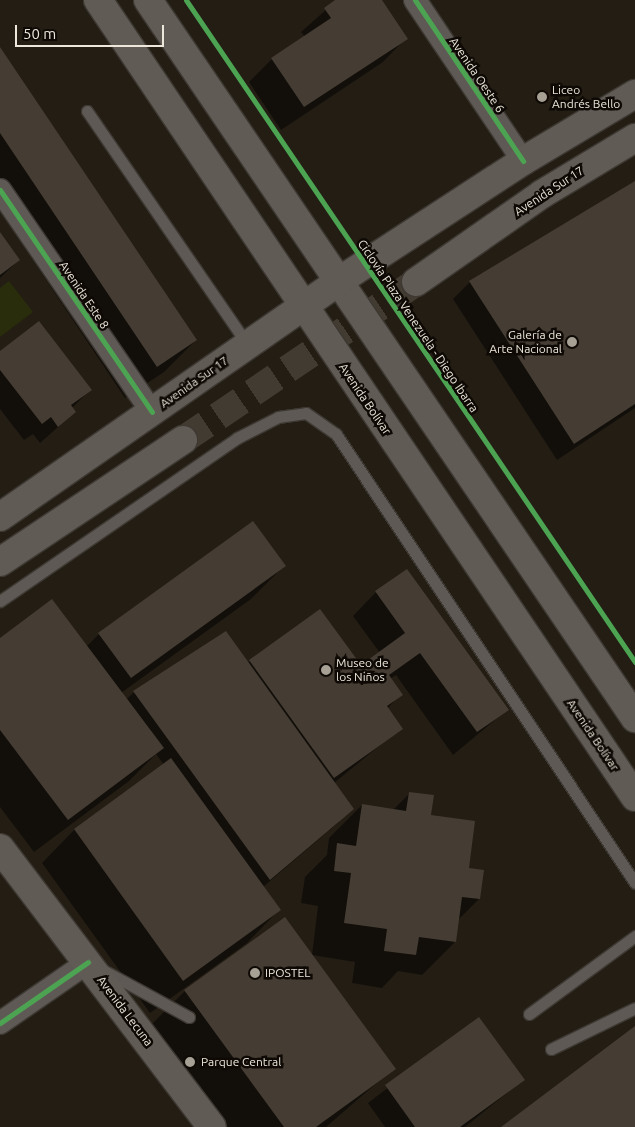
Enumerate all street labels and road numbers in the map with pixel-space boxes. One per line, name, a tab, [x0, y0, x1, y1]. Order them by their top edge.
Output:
street label: Avenida Oeste 6	[446, 35, 508, 115]
street label: Avenida Sur 17	[512, 163, 586, 219]
street label: Ciclovía Plaza Venezuela - Diego Ibarra	[355, 237, 481, 415]
street label: Avenida Este 8	[56, 258, 112, 332]
street label: Avenida Sur 17	[157, 353, 231, 411]
street label: Avenida Bolívar	[336, 361, 394, 437]
street label: Avenida Bolívar	[564, 697, 622, 773]
street label: Avenida Lecuna	[94, 973, 156, 1049]

